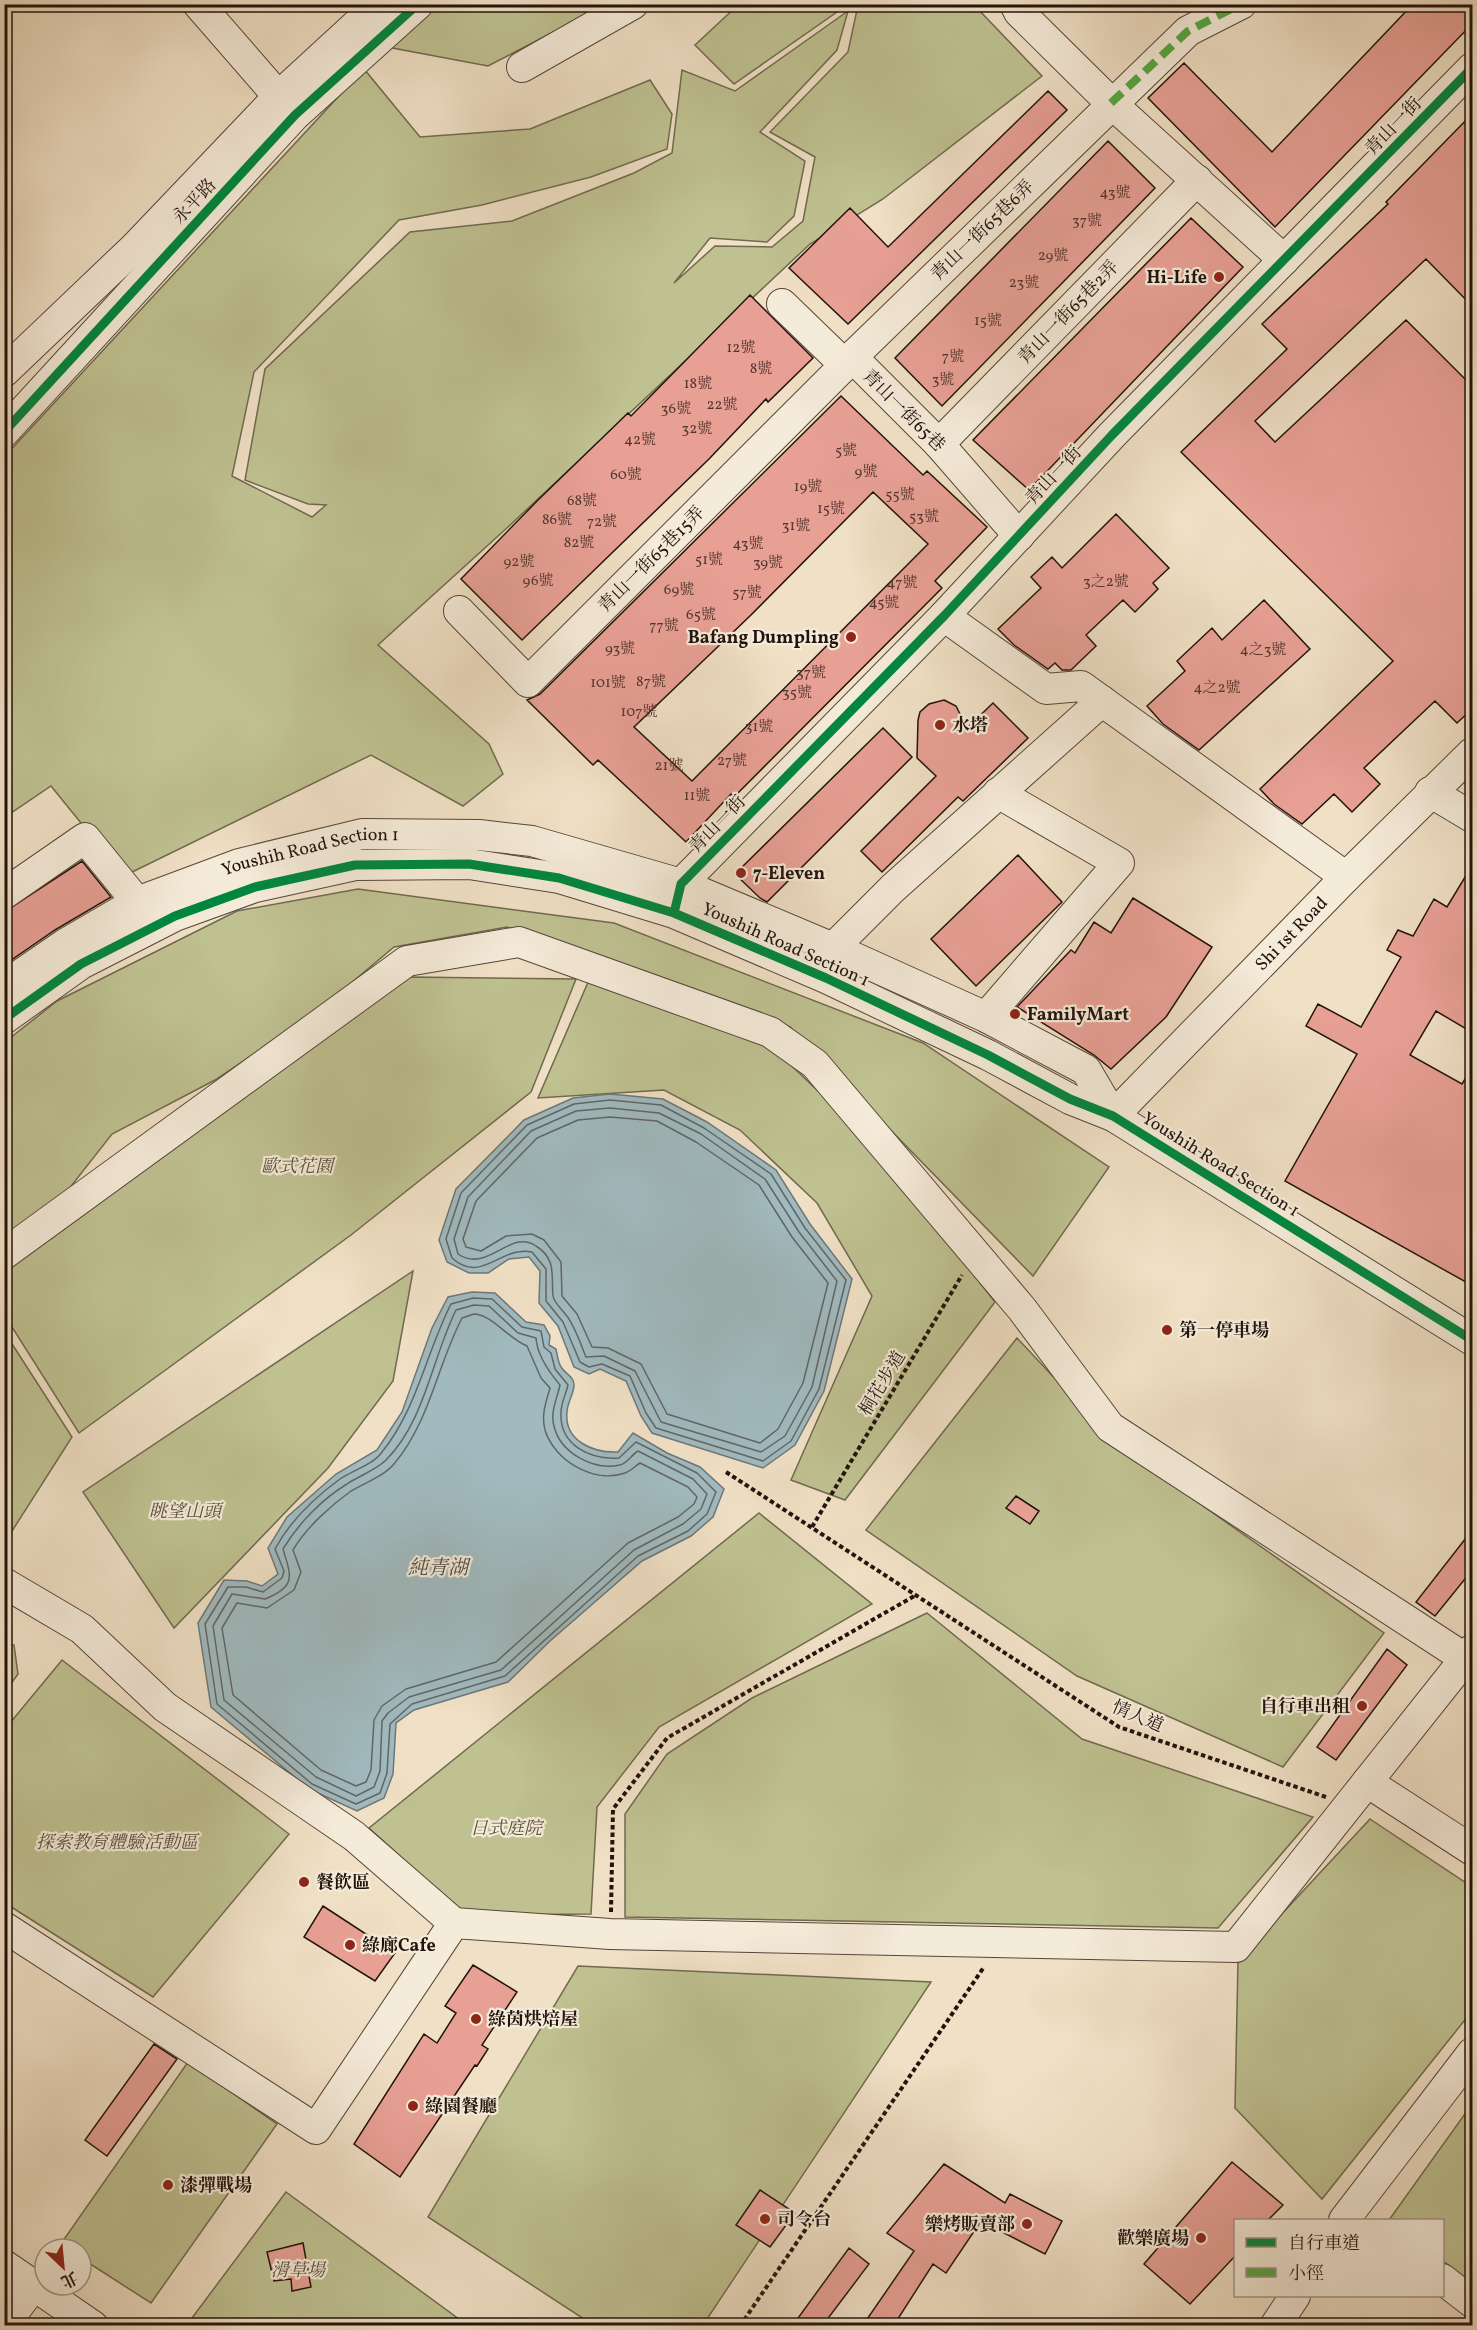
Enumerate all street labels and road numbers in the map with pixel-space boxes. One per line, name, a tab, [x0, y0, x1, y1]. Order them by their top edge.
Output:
street label: 青山一街	[1360, 92, 1428, 162]
street label: 永平路	[168, 174, 223, 230]
street label: 青山一街65巷6弄	[926, 175, 1040, 287]
street label: 青山一街65巷2弄	[1013, 256, 1125, 370]
street label: 青山一街65巷	[856, 364, 950, 458]
street label: 青山一街	[1020, 441, 1088, 511]
street label: 青山一街65巷15弄	[593, 501, 711, 619]
street label: 青山一街	[684, 790, 752, 860]
street label: Youshih Road Section 1	[218, 823, 399, 883]
street label: Shi 1st Road	[1250, 892, 1334, 977]
street label: Youshih Road Section 1	[698, 897, 873, 994]
street label: Youshih Road Section 1	[1137, 1107, 1304, 1224]
street label: 桐花步道	[854, 1346, 913, 1421]
street label: 情人道	[1108, 1695, 1167, 1739]

